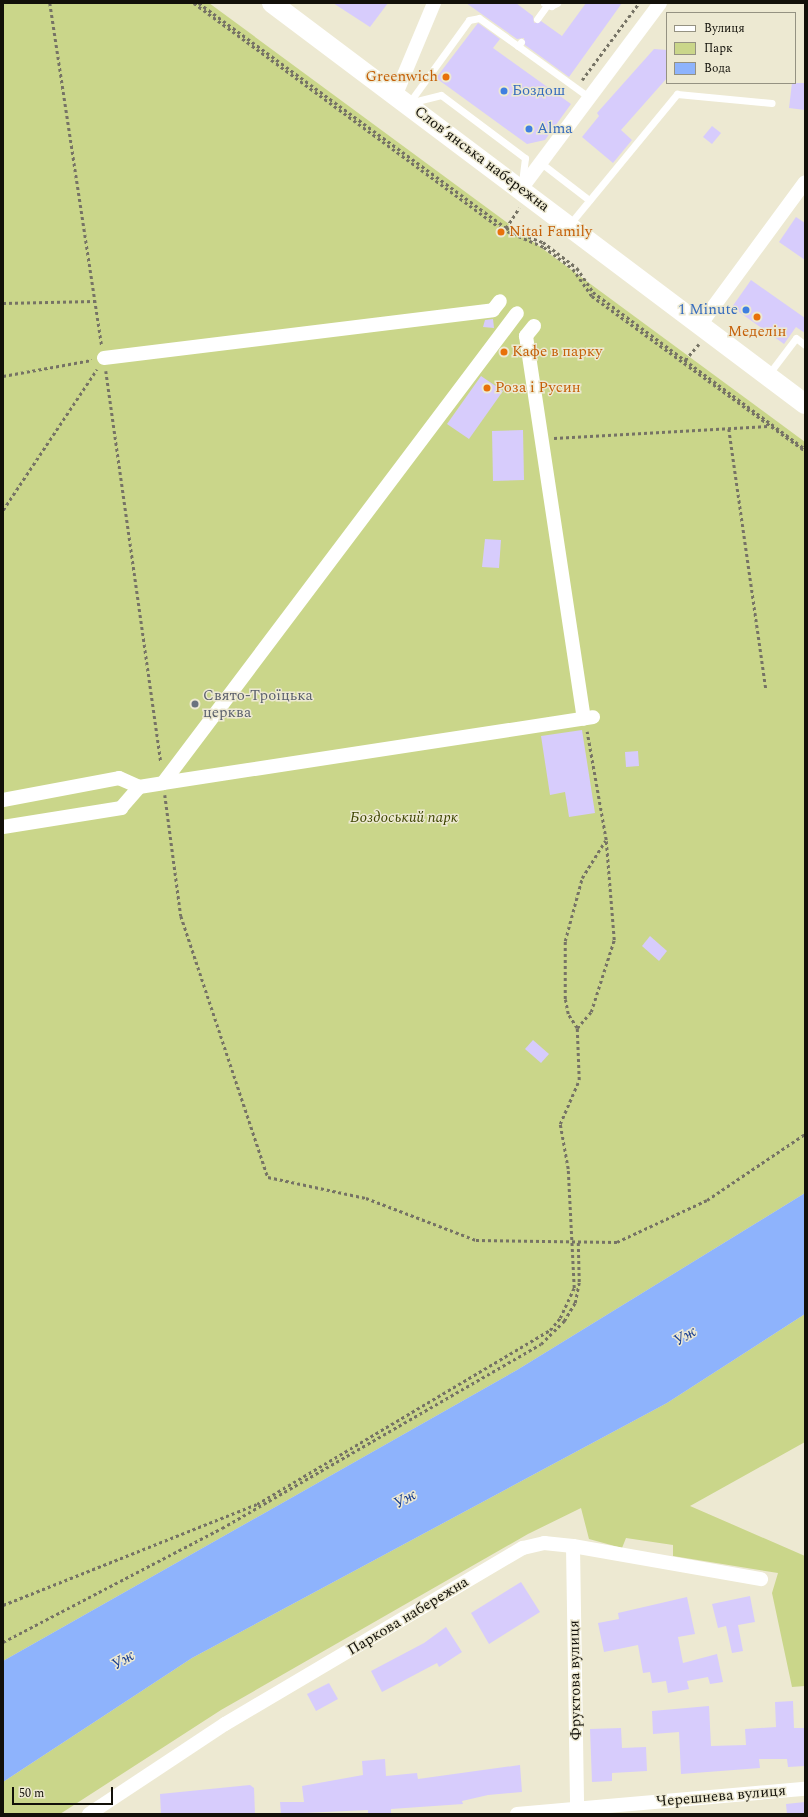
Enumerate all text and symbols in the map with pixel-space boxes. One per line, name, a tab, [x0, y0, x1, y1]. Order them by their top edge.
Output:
legend	[666, 12, 796, 84]
text: Вулиця	[704, 19, 745, 38]
text: Парк	[704, 39, 733, 58]
text: Вода	[704, 59, 731, 78]
place label: Greenwich	[366, 68, 438, 86]
marker: Greenwich	[441, 72, 451, 82]
place label: Боздош	[512, 82, 565, 100]
marker: Боздош	[499, 86, 509, 96]
street label: Словʼянська набережна	[411, 102, 553, 216]
place label: Alma	[537, 120, 573, 138]
marker: Alma	[524, 124, 534, 134]
place label: Nitai Family	[509, 223, 592, 241]
marker: Nitai Family	[496, 227, 506, 237]
place label: 1 Minute	[678, 301, 738, 319]
marker: 1 Minute	[741, 305, 751, 315]
marker: Меделін	[752, 312, 762, 322]
place label: Меделін	[728, 323, 786, 341]
place label: Кафе в парку	[512, 343, 602, 361]
marker: Кафе в парку	[499, 347, 509, 357]
place label: Роза і Русин	[495, 379, 581, 397]
marker: Роза і Русин	[482, 383, 492, 393]
place label: Свято-Троїцька церква	[203, 686, 313, 721]
marker: Свято-Троїцька церква	[190, 699, 200, 709]
park label: Боздоський парк	[350, 809, 458, 827]
water label: Уж	[670, 1322, 700, 1350]
water label: Уж	[390, 1485, 420, 1513]
street label: Паркова набережна	[344, 1573, 472, 1659]
street label: Фруктова вулиця	[565, 1620, 585, 1740]
water label: Уж	[108, 1646, 138, 1674]
scale bar	[14, 1779, 115, 1805]
street label: Черешнева вулиця	[655, 1781, 787, 1811]
text: 50 m	[19, 1784, 44, 1803]

